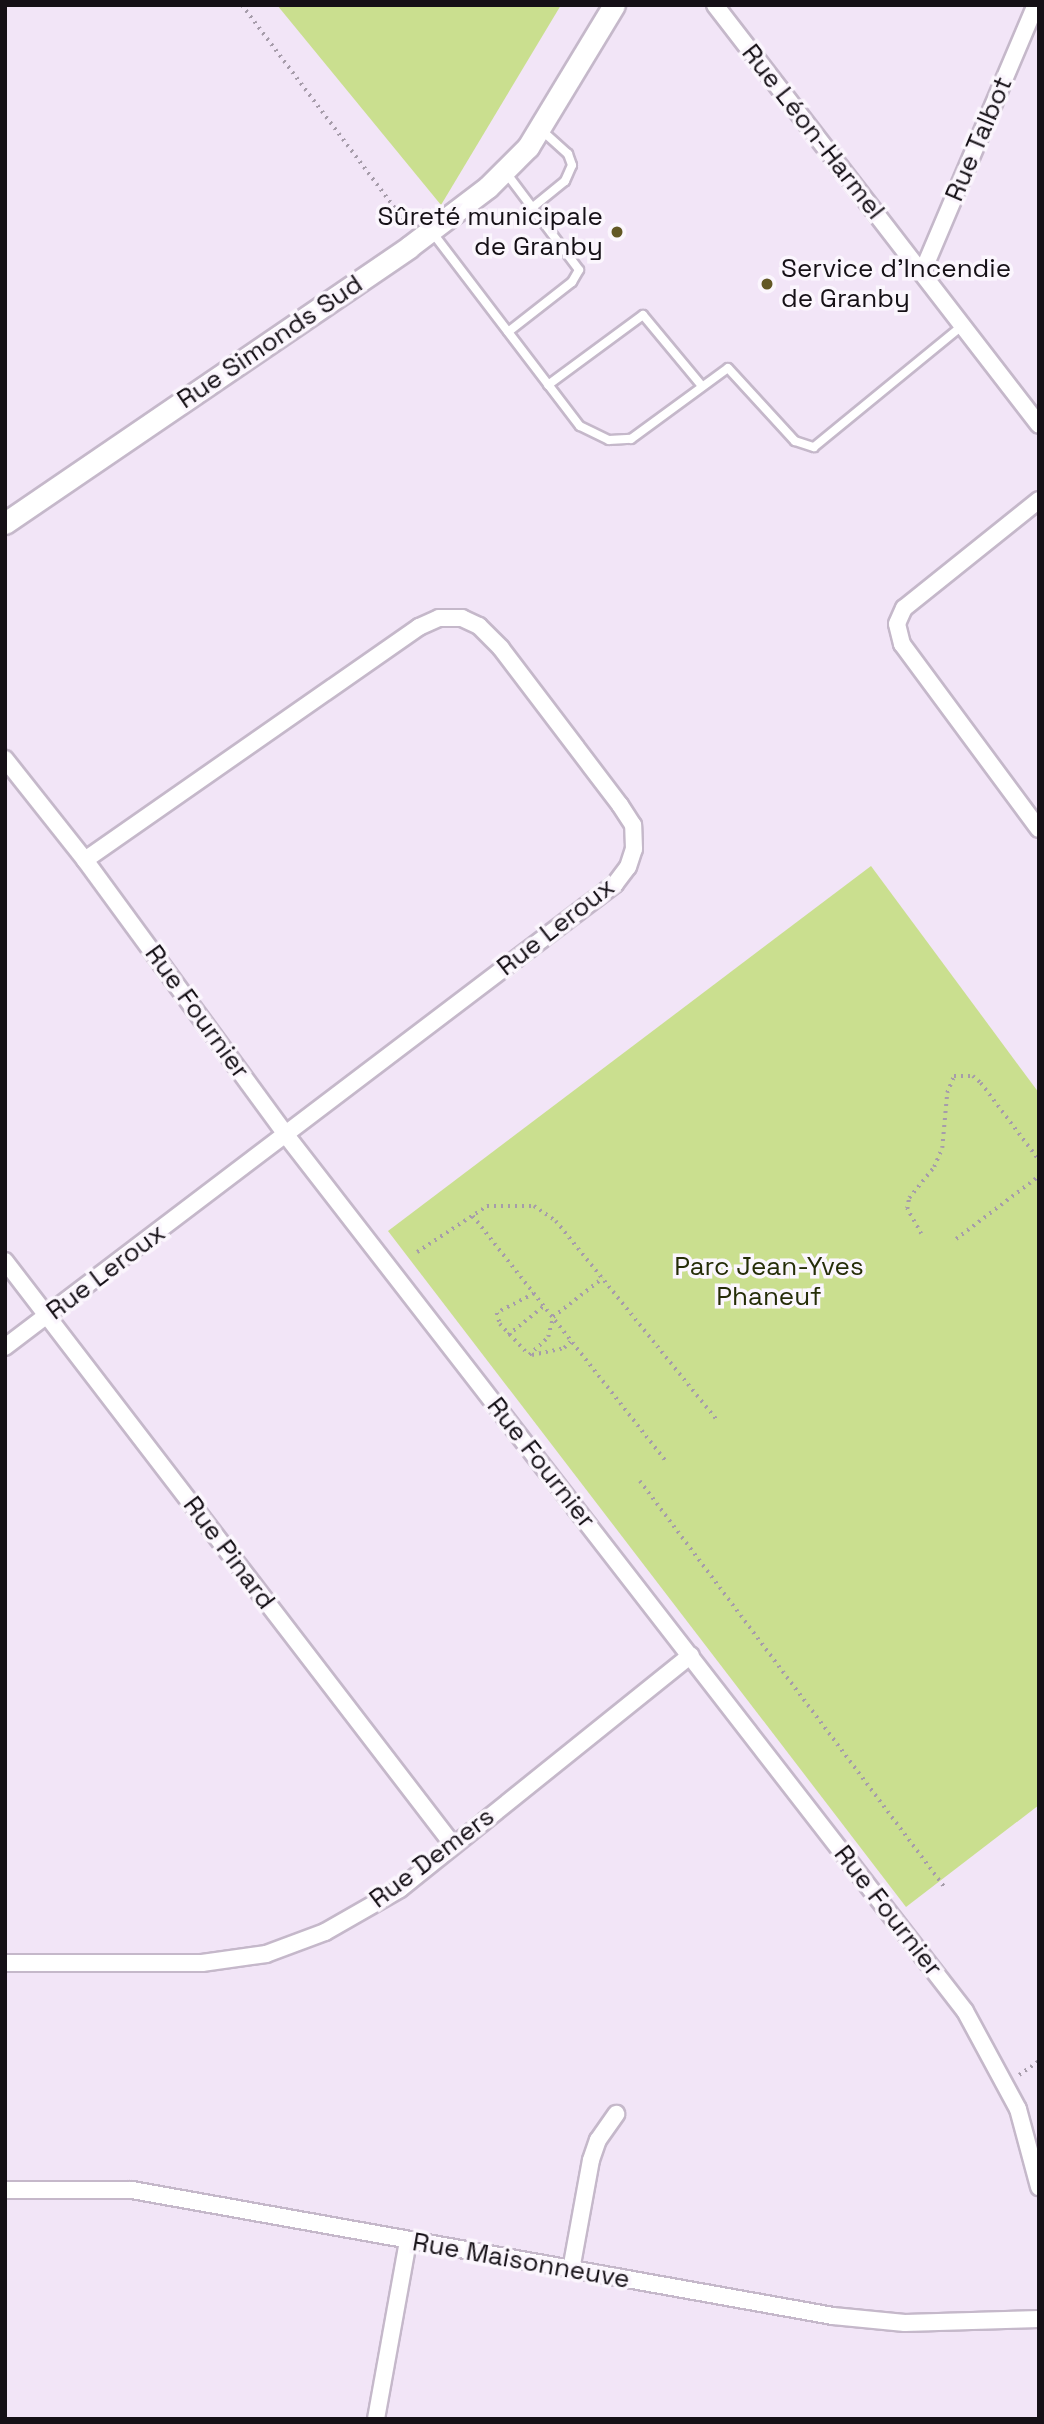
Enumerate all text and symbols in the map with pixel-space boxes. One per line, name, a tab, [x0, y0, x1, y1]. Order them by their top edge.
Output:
street label: Rue Léon-Harmel	[735, 38, 891, 226]
street label: Rue Talbot	[939, 72, 1019, 206]
place label: Sûreté municipale de Granby	[378, 201, 603, 262]
marker: Sûreté municipale de Granby	[609, 224, 625, 240]
place label: Service d'Incendie de Granby	[781, 253, 1011, 314]
street label: Rue Simonds Sud	[171, 268, 369, 416]
marker: Service d'Incendie de Granby	[759, 276, 775, 292]
street label: Rue Leroux	[491, 871, 621, 983]
street label: Rue Fournier	[138, 939, 256, 1085]
street label: Rue Leroux	[40, 1217, 172, 1327]
park label: Parc Jean-Yves Phaneuf	[674, 1251, 864, 1312]
street label: Rue Fournier	[480, 1391, 602, 1535]
street label: Rue Pinard	[176, 1490, 282, 1616]
street label: Rue Demers	[364, 1801, 500, 1915]
street label: Rue Fournier	[827, 1839, 949, 1983]
street label: Rue Maisonneuve	[410, 2227, 632, 2295]

